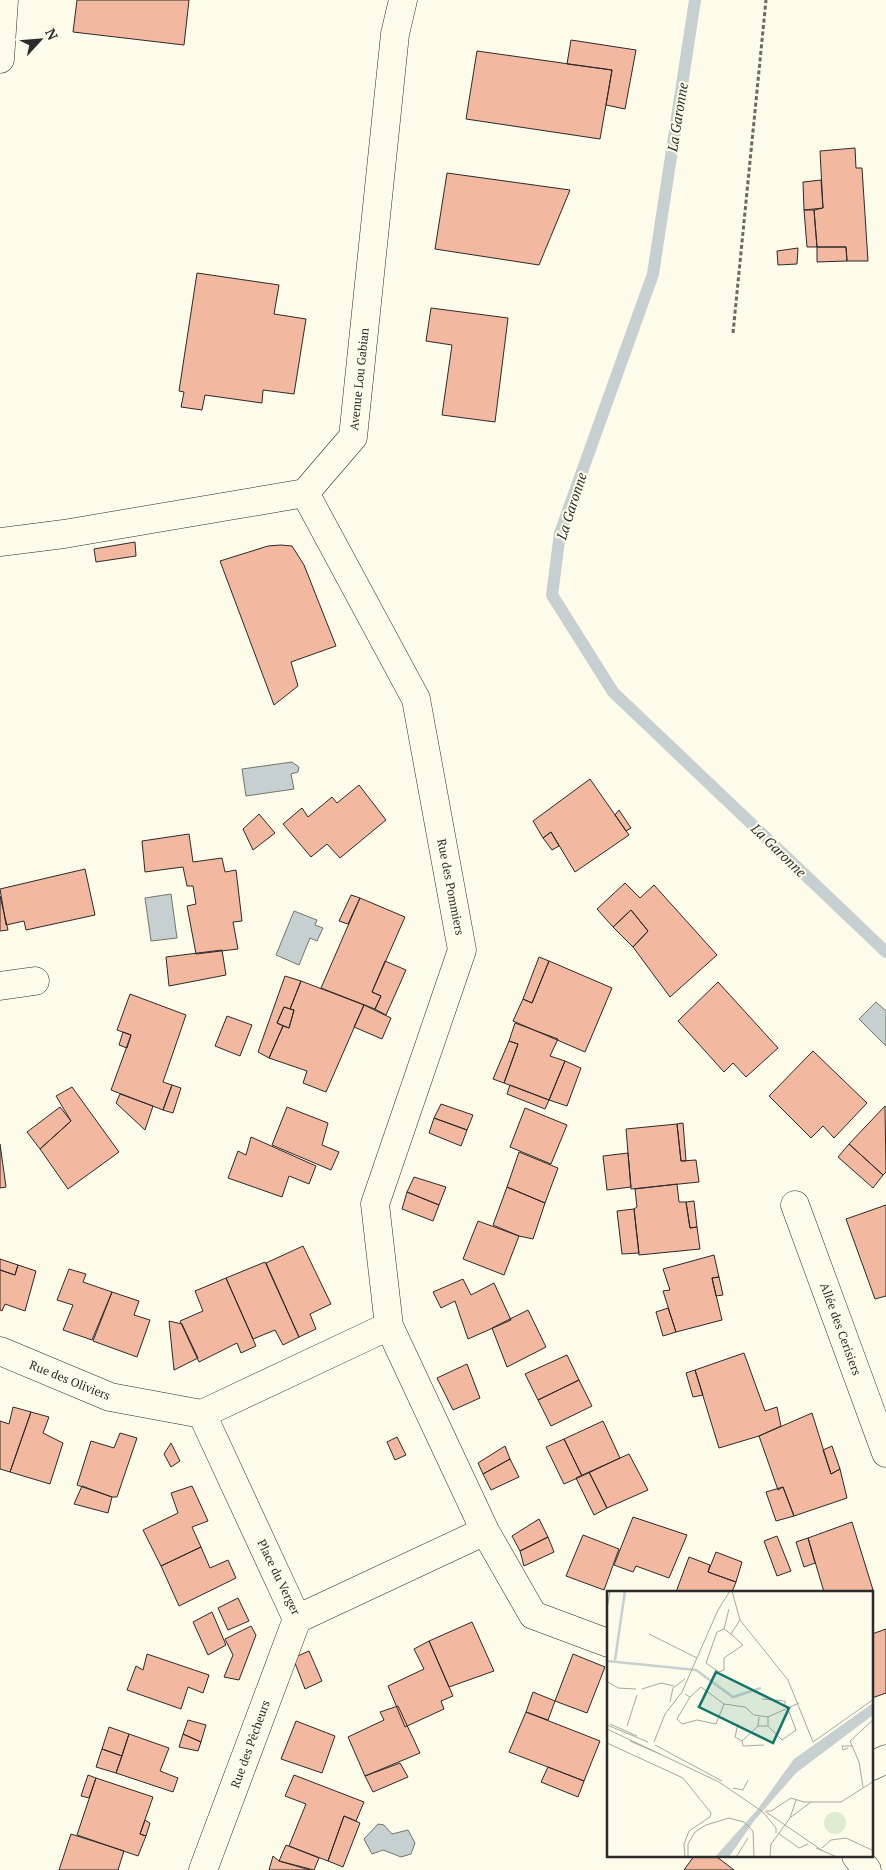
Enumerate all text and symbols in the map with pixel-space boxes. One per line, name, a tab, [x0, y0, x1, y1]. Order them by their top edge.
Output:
north arrow	[15, 15, 65, 65]
text: N	[41, 25, 63, 43]
water label: La Garonne	[662, 80, 692, 154]
street label: Avenue Lou Gabian	[346, 327, 372, 431]
water label: La Garonne	[551, 469, 591, 543]
water label: La Garonne	[747, 818, 811, 882]
street label: Rue des Pommiers	[434, 838, 468, 936]
street label: Allée des Cerisiers	[817, 1281, 865, 1377]
street label: Rue des Oliviers	[27, 1357, 113, 1403]
street label: Place du Verger	[254, 1537, 304, 1617]
inset map	[607, 1591, 874, 1858]
street label: Rue des Pêcheurs	[227, 1698, 273, 1790]

